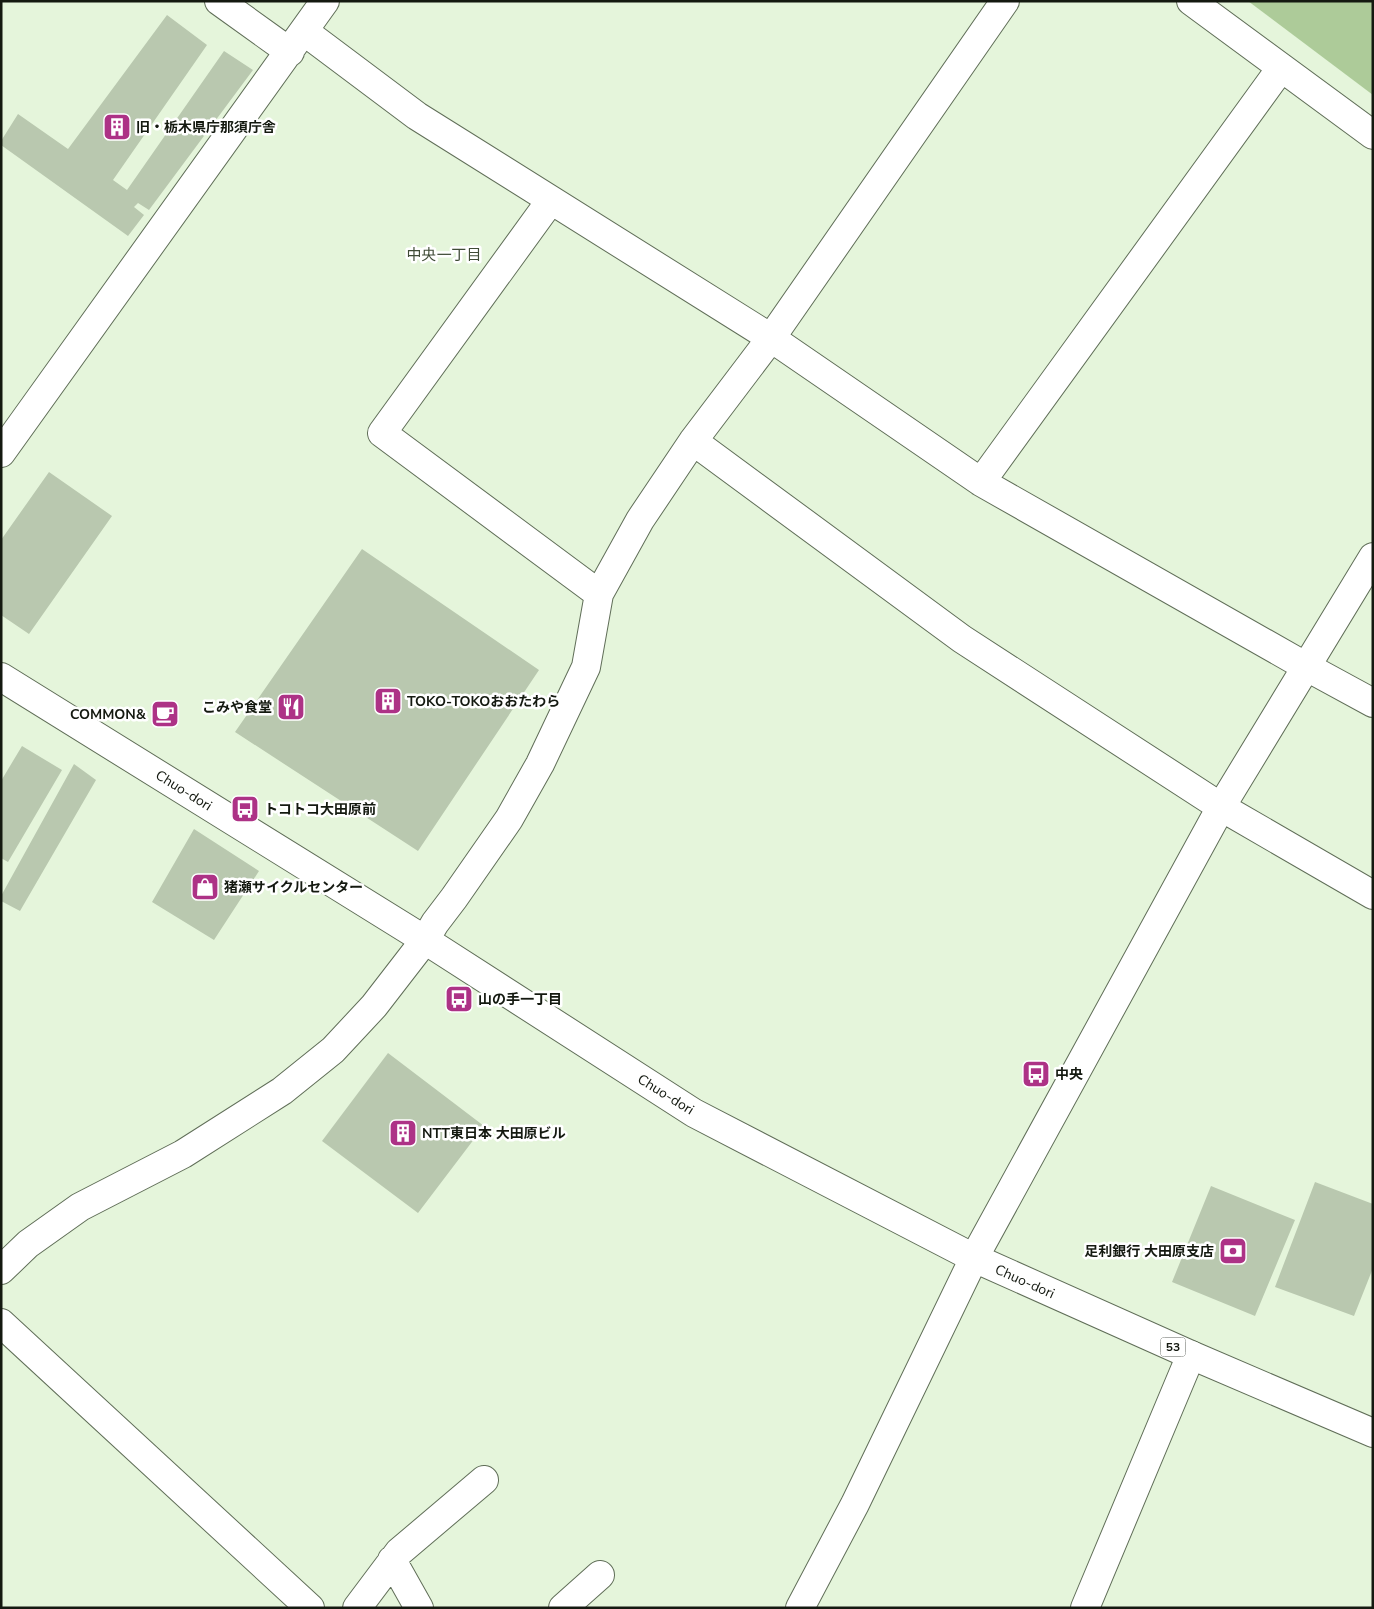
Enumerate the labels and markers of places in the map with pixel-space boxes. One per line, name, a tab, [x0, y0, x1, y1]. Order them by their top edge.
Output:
building icon: 旧・栃木県庁那須庁舎	[102, 112, 132, 142]
place label: 旧・栃木県庁那須庁舎	[136, 118, 276, 137]
building icon: TOKO-TOKOおおたわら	[373, 686, 403, 716]
restaurant icon: こみや食堂	[276, 692, 306, 722]
place label: TOKO-TOKOおおたわら	[407, 692, 560, 711]
place label: こみや食堂	[202, 698, 272, 717]
cafe icon: COMMON&	[150, 699, 180, 729]
place label: COMMON&	[70, 705, 147, 724]
bus stop icon: トコトコ大田原前	[230, 794, 260, 824]
place label: トコトコ大田原前	[264, 800, 376, 819]
shop icon: 猪瀬サイクルセンター	[190, 872, 220, 902]
place label: 猪瀬サイクルセンター	[224, 878, 363, 897]
bus stop icon: 山の手一丁目	[444, 984, 474, 1014]
place label: 山の手一丁目	[478, 990, 562, 1009]
bus stop icon: 中央	[1021, 1059, 1051, 1089]
place label: 中央	[1055, 1065, 1083, 1084]
building icon: NTT東日本 大田原ビル	[388, 1118, 418, 1148]
place label: NTT東日本 大田原ビル	[422, 1124, 566, 1143]
bank icon: 足利銀行 大田原支店	[1218, 1236, 1248, 1266]
place label: 足利銀行 大田原支店	[1084, 1242, 1214, 1261]

